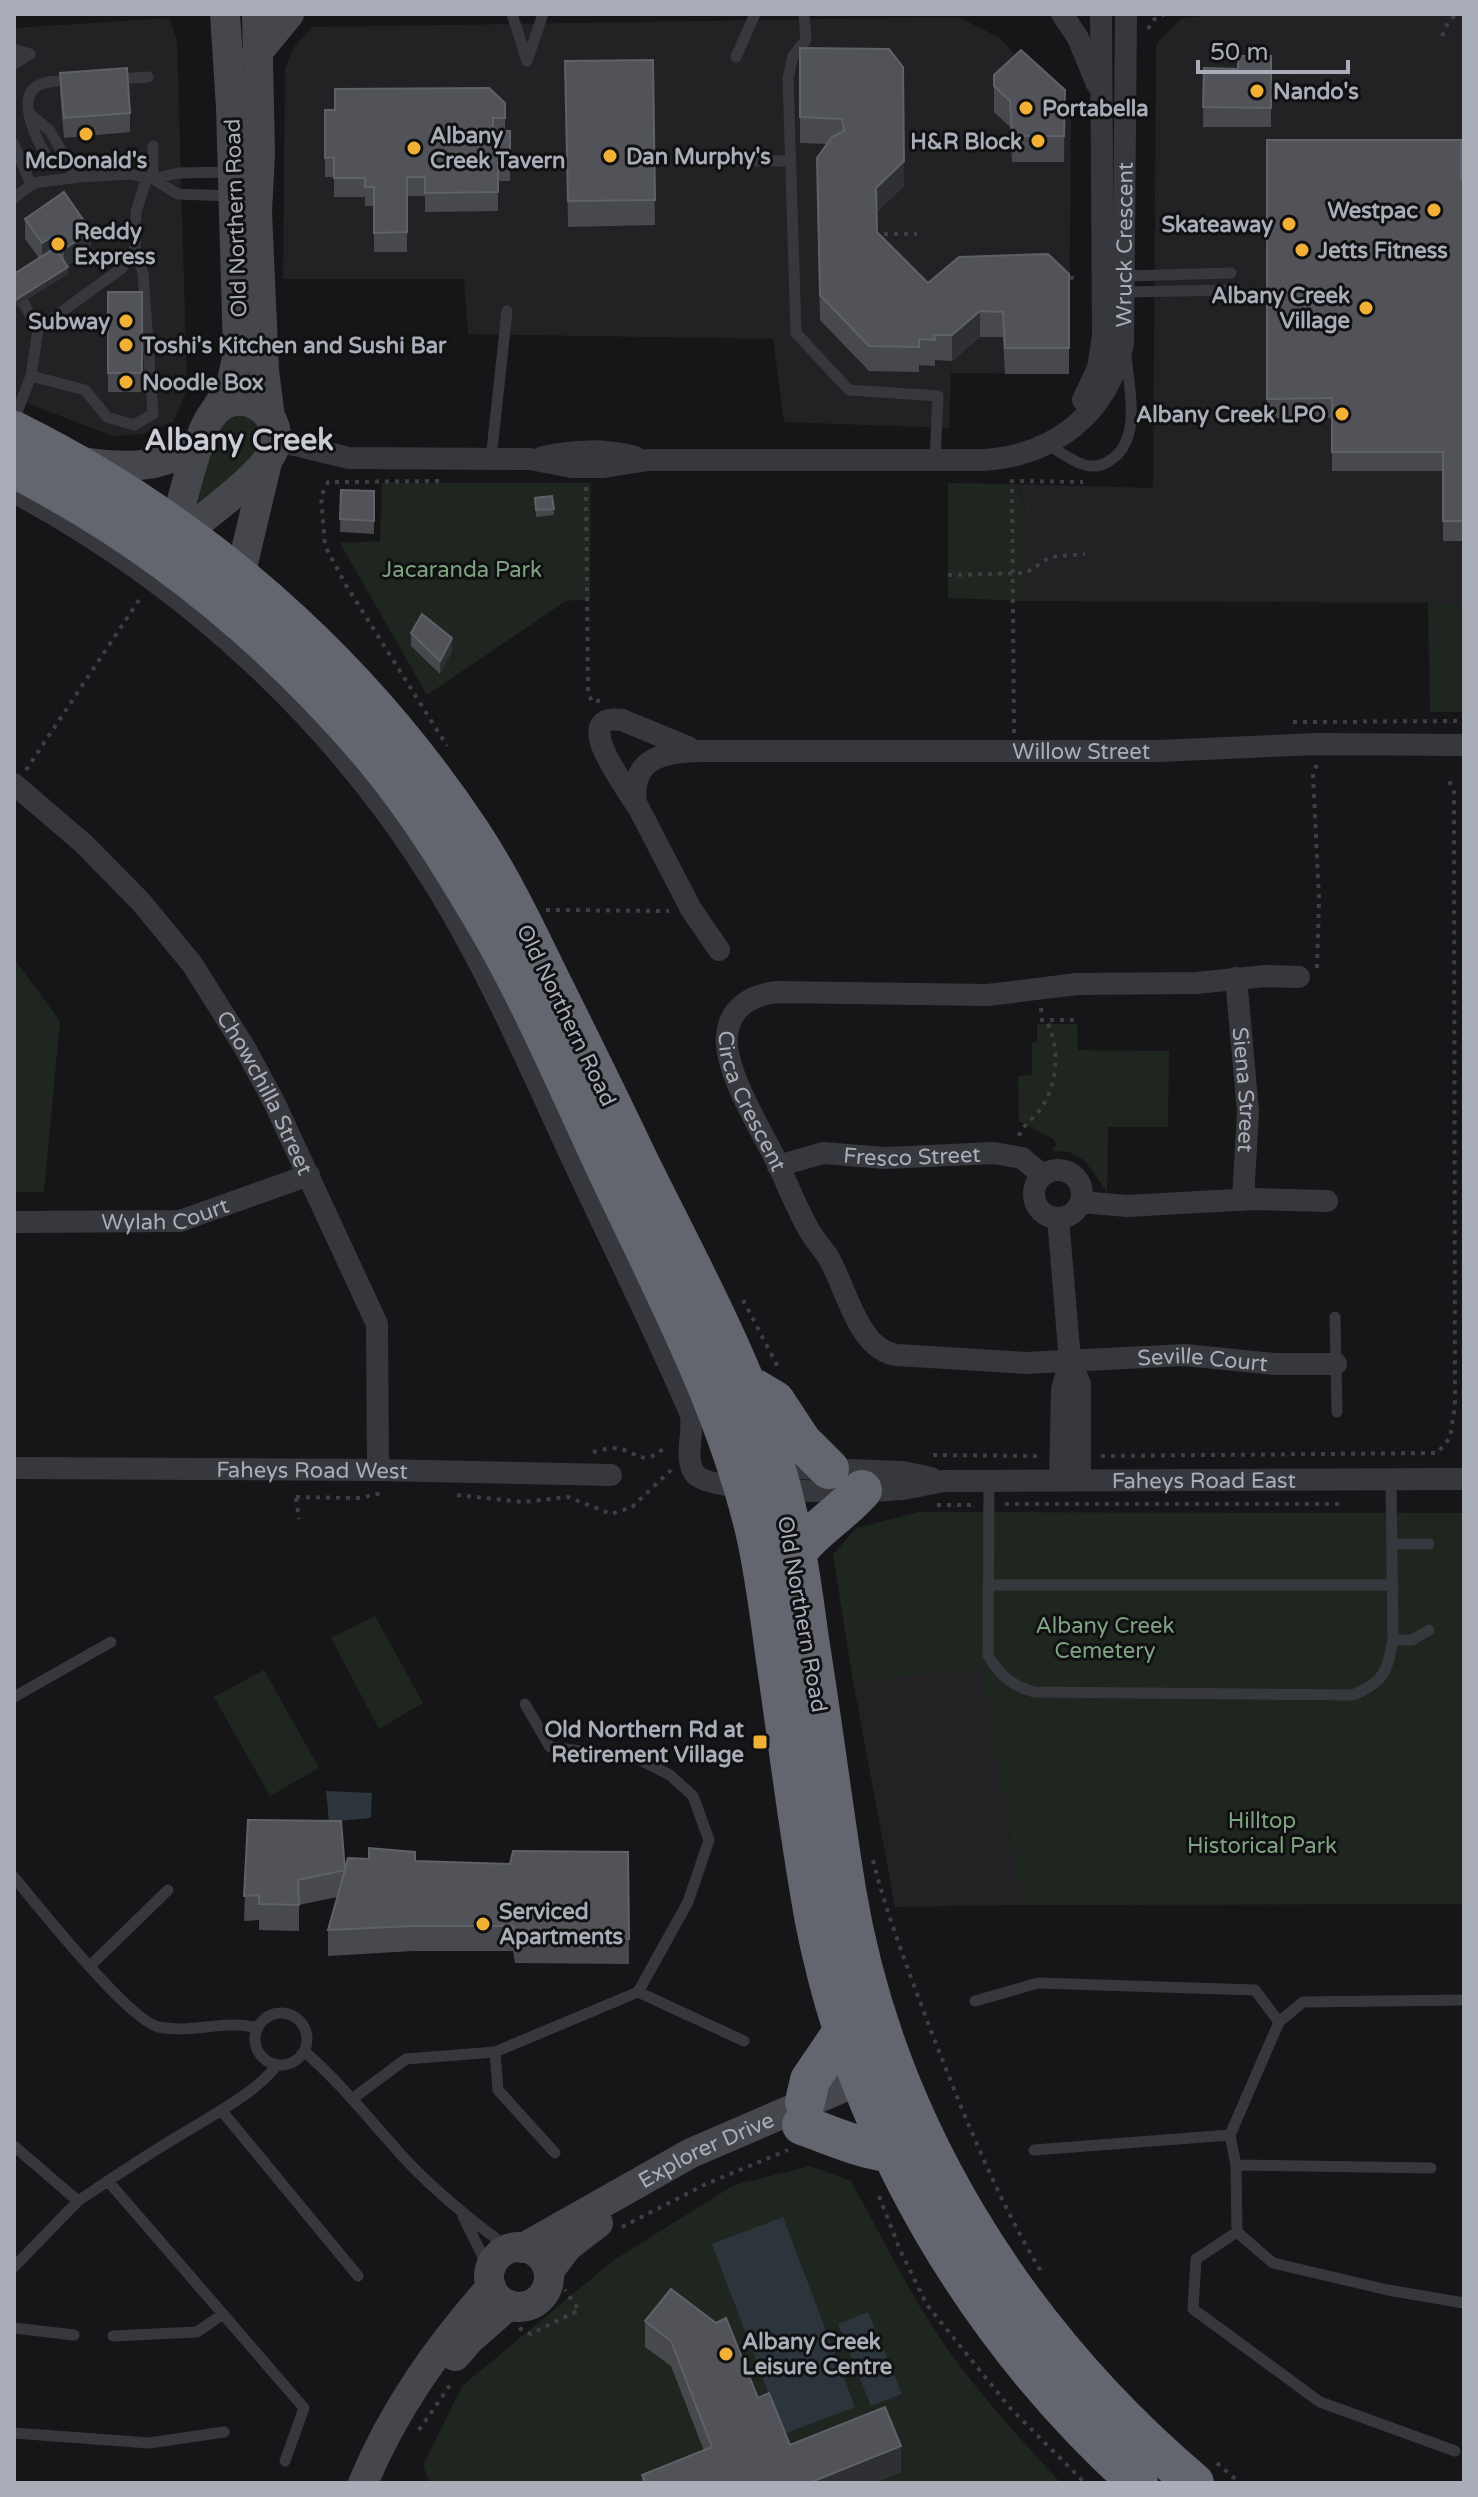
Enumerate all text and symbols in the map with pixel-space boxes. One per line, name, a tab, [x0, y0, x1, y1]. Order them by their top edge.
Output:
scale bar	[1198, 24, 1348, 74]
text: 50 m	[1210, 38, 1268, 67]
place label: Nando's	[1273, 79, 1359, 105]
marker: Nando's	[1248, 82, 1266, 100]
place label: Portabella	[1042, 96, 1149, 122]
marker: Portabella	[1017, 99, 1035, 117]
street label: Old Northern Road	[220, 118, 252, 318]
place label: Albany Creek Tavern	[430, 123, 565, 174]
marker: McDonald's	[77, 125, 95, 143]
place label: H&R Block	[910, 129, 1022, 155]
marker: H&R Block	[1029, 132, 1047, 150]
marker: Albany Creek Tavern	[405, 139, 423, 157]
place label: Dan Murphy's	[626, 144, 771, 170]
marker: Dan Murphy's	[601, 147, 619, 165]
place label: McDonald's	[25, 148, 148, 174]
street label: Wruck Crescent	[1111, 162, 1139, 328]
place label: Westpac	[1327, 198, 1418, 224]
marker: Westpac	[1425, 201, 1443, 219]
place label: Skateaway	[1162, 212, 1273, 238]
marker: Skateaway	[1280, 215, 1298, 233]
place label: Reddy Express	[74, 219, 156, 270]
marker: Reddy Express	[49, 235, 67, 253]
place label: Jetts Fitness	[1317, 238, 1448, 264]
marker: Jetts Fitness	[1293, 241, 1311, 259]
place label: Albany Creek Village	[1211, 283, 1350, 334]
marker: Albany Creek Village	[1357, 299, 1375, 317]
place label: Subway	[28, 309, 110, 335]
marker: Subway	[117, 312, 135, 330]
place label: Toshi's Kitchen and Sushi Bar	[141, 333, 447, 359]
marker: Toshi's Kitchen and Sushi Bar	[117, 336, 135, 354]
place label: Noodle Box	[142, 370, 264, 396]
marker: Noodle Box	[117, 373, 135, 391]
place label: Albany Creek LPO	[1136, 402, 1326, 428]
marker: Albany Creek LPO	[1333, 405, 1351, 423]
district label: Albany Creek	[144, 422, 334, 459]
park label: Jacaranda Park	[382, 557, 542, 583]
street label: Willow Street	[1012, 739, 1150, 765]
street label: Old Northern Road	[511, 920, 621, 1111]
street label: Chowchilla Street	[211, 1006, 318, 1179]
street label: Siena Street	[1226, 1026, 1260, 1153]
street label: Circa Crescent	[713, 1030, 791, 1175]
street label: Fresco Street	[842, 1142, 981, 1172]
street label: Wylah Court	[101, 1193, 232, 1235]
street label: Seville Court	[1137, 1343, 1269, 1377]
street label: Faheys Road West	[216, 1457, 408, 1485]
street label: Faheys Road East	[1112, 1468, 1296, 1494]
street label: Old Northern Road	[772, 1514, 832, 1714]
park label: Albany Creek Cemetery	[1036, 1613, 1174, 1664]
place label: Old Northern Rd at Retirement Village	[545, 1717, 745, 1768]
marker: Old Northern Rd at Retirement Village	[751, 1733, 769, 1751]
park label: Hilltop Historical Park	[1187, 1808, 1337, 1859]
place label: Serviced Apartments	[499, 1899, 624, 1950]
marker: Serviced Apartments	[474, 1915, 492, 1933]
street label: Explorer Drive	[634, 2107, 778, 2194]
place label: Albany Creek Leisure Centre	[742, 2329, 892, 2380]
marker: Albany Creek Leisure Centre	[717, 2345, 735, 2363]

